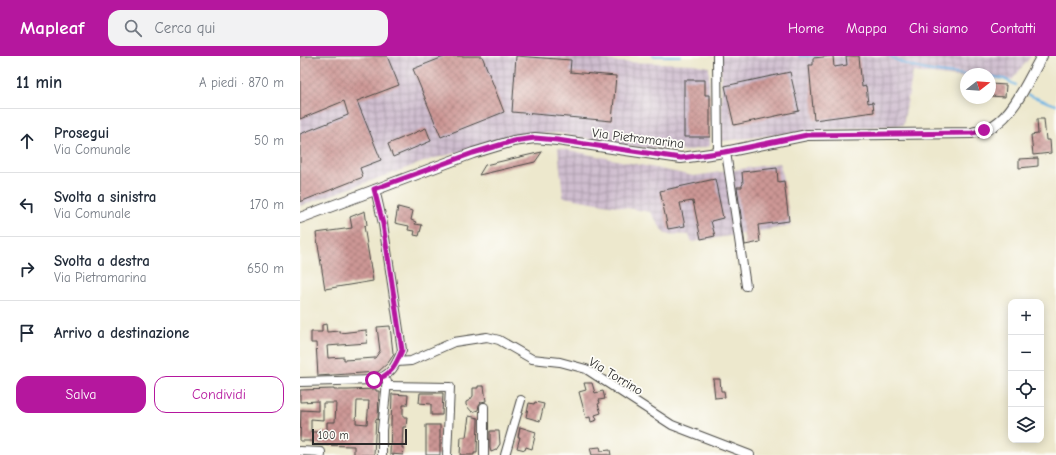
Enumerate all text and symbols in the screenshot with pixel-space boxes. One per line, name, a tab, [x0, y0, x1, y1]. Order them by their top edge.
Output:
search box	[108, 10, 388, 46]
text: Mapleaf	[20, 17, 84, 39]
icon: search	[122, 17, 144, 39]
text: Cerca qui	[154, 19, 215, 37]
text: Home	[788, 20, 824, 37]
text: Mappa	[846, 20, 887, 37]
text: Chi siamo	[909, 20, 968, 37]
text: Contatti	[990, 20, 1036, 37]
north arrow	[960, 68, 996, 104]
text: 11 min	[16, 73, 62, 92]
text: A piedi · 870 m	[199, 75, 284, 90]
route end	[975, 121, 993, 139]
text: Prosegui	[54, 124, 109, 142]
street label: Via Pietramarina	[591, 125, 685, 151]
icon: ahead	[16, 130, 38, 152]
text: 50 m	[254, 133, 284, 148]
text: Via Comunale	[54, 142, 130, 157]
text: Svolta a sinistra	[54, 188, 156, 206]
icon: left	[16, 194, 38, 216]
text: 170 m	[250, 197, 284, 212]
text: Via Comunale	[54, 206, 130, 221]
text: Svolta a destra	[54, 252, 150, 270]
icon: right	[16, 258, 38, 280]
text: 650 m	[247, 261, 284, 276]
text: Via Pietramarina	[54, 270, 147, 285]
map controls	[1008, 299, 1044, 443]
button: +	[1008, 299, 1044, 335]
icon: arrive	[16, 322, 38, 344]
text: Arrivo a destinazione	[54, 324, 189, 342]
button: −	[1008, 335, 1044, 371]
street label: Via Torrino	[586, 354, 646, 398]
route start	[365, 371, 383, 389]
button: locate	[1008, 371, 1044, 407]
button: Salva	[16, 376, 146, 413]
button: Condividi	[154, 376, 284, 413]
button: layers	[1008, 407, 1044, 443]
scale bar	[312, 427, 407, 446]
text: 100 m	[318, 429, 349, 442]

